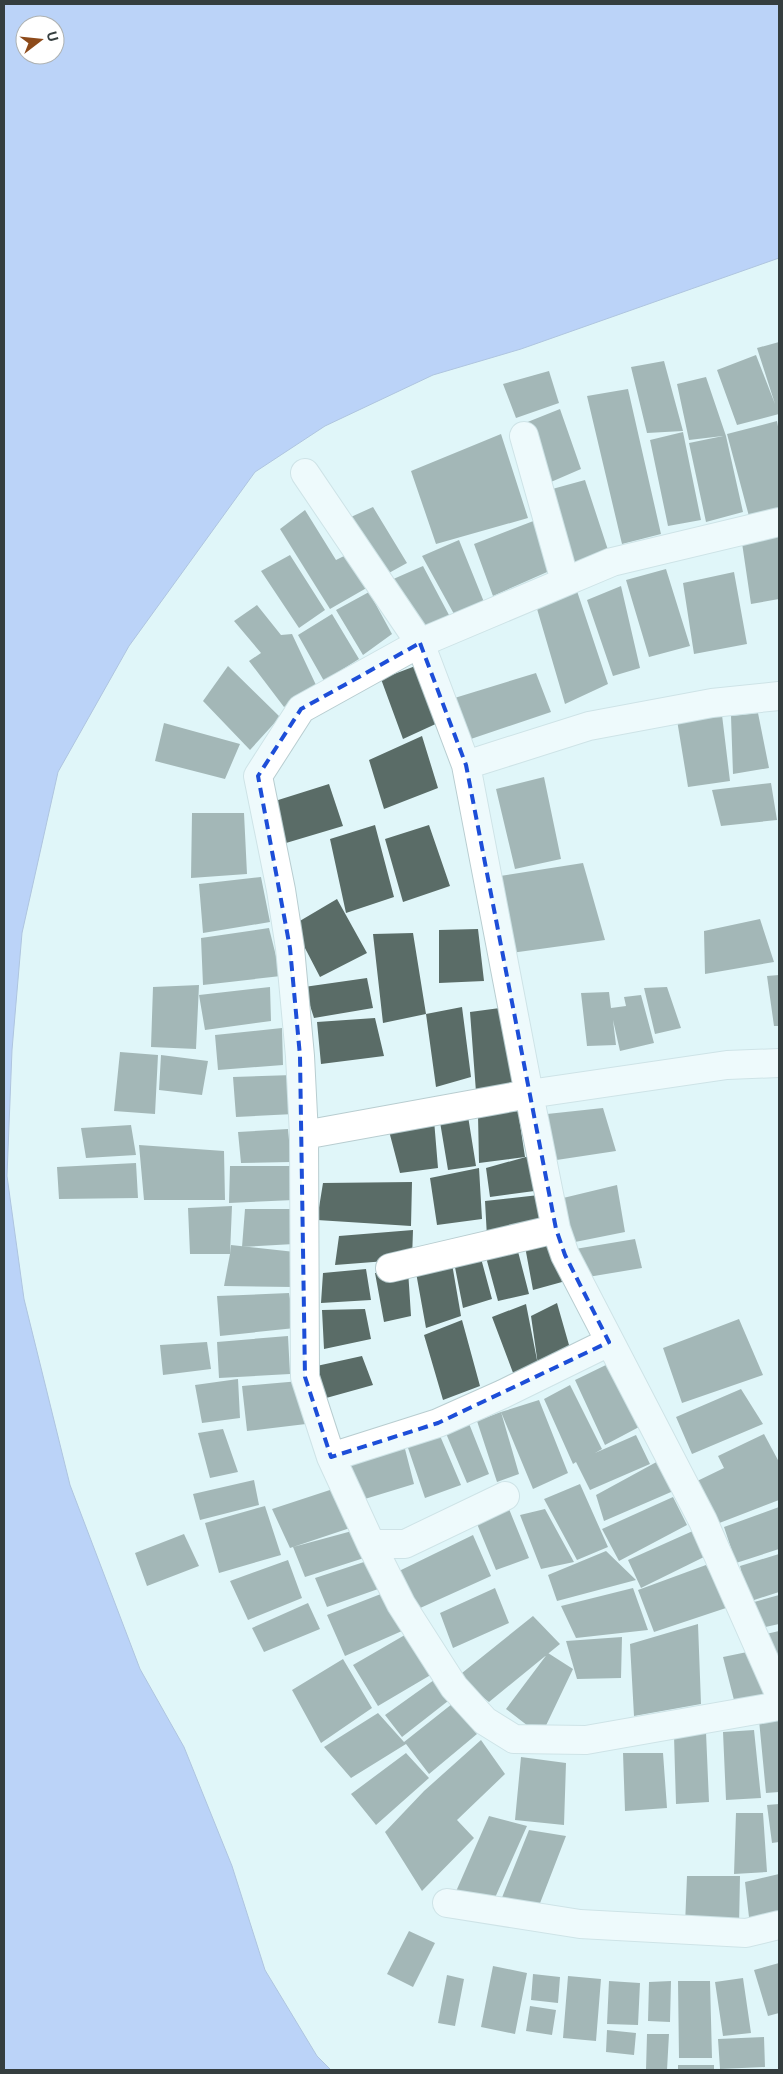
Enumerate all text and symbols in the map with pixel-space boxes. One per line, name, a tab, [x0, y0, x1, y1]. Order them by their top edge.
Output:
north arrow	[15, 15, 65, 65]
text: U	[42, 29, 64, 44]

